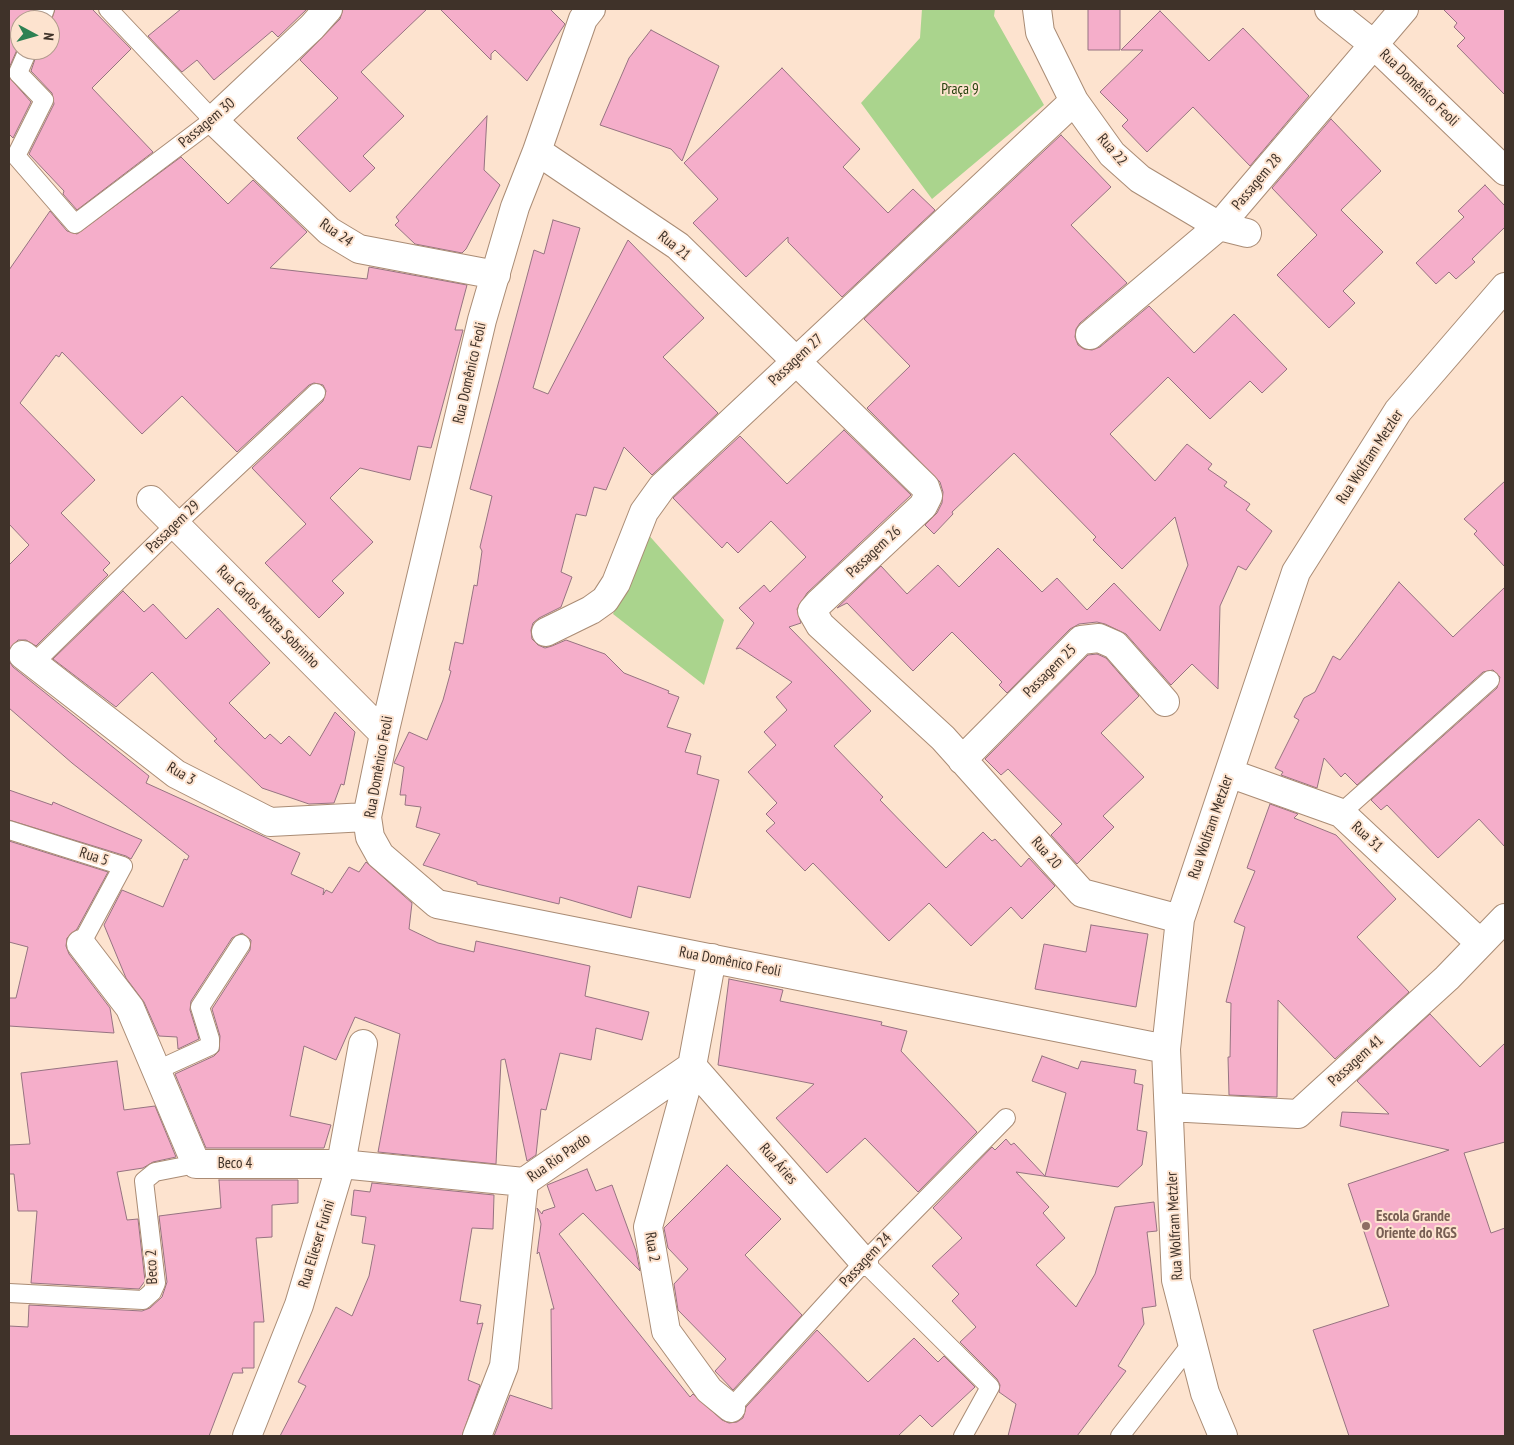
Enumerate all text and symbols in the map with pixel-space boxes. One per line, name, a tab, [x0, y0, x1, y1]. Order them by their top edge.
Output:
north arrow	[10, 10, 60, 60]
text: N	[40, 32, 58, 41]
street label: Rua Domênico Feoli	[1376, 46, 1462, 130]
park label: Praça 9	[941, 81, 979, 99]
street label: Passagem 30	[175, 94, 239, 152]
street label: Rua 22	[1093, 130, 1131, 170]
street label: Passagem 28	[1228, 150, 1286, 214]
street label: Rua 24	[316, 215, 356, 251]
street label: Rua 21	[654, 228, 694, 264]
street label: Rua Domênico Feoli	[450, 321, 490, 425]
street label: Passagem 27	[765, 330, 827, 390]
street label: Rua Wolfram Metzler	[1333, 407, 1407, 507]
street label: Passagem 29	[142, 497, 204, 557]
street label: Passagem 26	[843, 522, 905, 582]
street label: Rua Carlos Motta Sobrinho	[213, 562, 323, 672]
street label: Passagem 25	[1020, 641, 1080, 701]
street label: Rua Domênico Feoli	[361, 715, 397, 819]
street label: Rua 3	[164, 759, 198, 789]
street label: Rua Wolfram Metzler	[1185, 773, 1237, 881]
street label: Rua 31	[1348, 818, 1386, 856]
street label: Rua 20	[1027, 833, 1065, 873]
street label: Rua 5	[77, 844, 111, 870]
street label: Rua Domênico Feoli	[678, 943, 782, 981]
street label: Passagem 41	[1325, 1032, 1387, 1090]
street label: Rua Rio Pardo	[524, 1130, 594, 1186]
street label: Rua Áries	[755, 1140, 801, 1188]
street label: Beco 4	[218, 1155, 252, 1173]
street label: Rua Wolfram Metzler	[1163, 1171, 1187, 1281]
street label: Rua Elieser Furini	[295, 1198, 339, 1290]
place label: Escola Grande Oriente do RGS	[1376, 1208, 1457, 1243]
marker: Escola Grande Oriente do RGS	[1360, 1220, 1372, 1232]
street label: Passagem 24	[836, 1229, 896, 1291]
street label: Rua 2	[641, 1231, 663, 1263]
street label: Beco 2	[142, 1249, 162, 1285]

